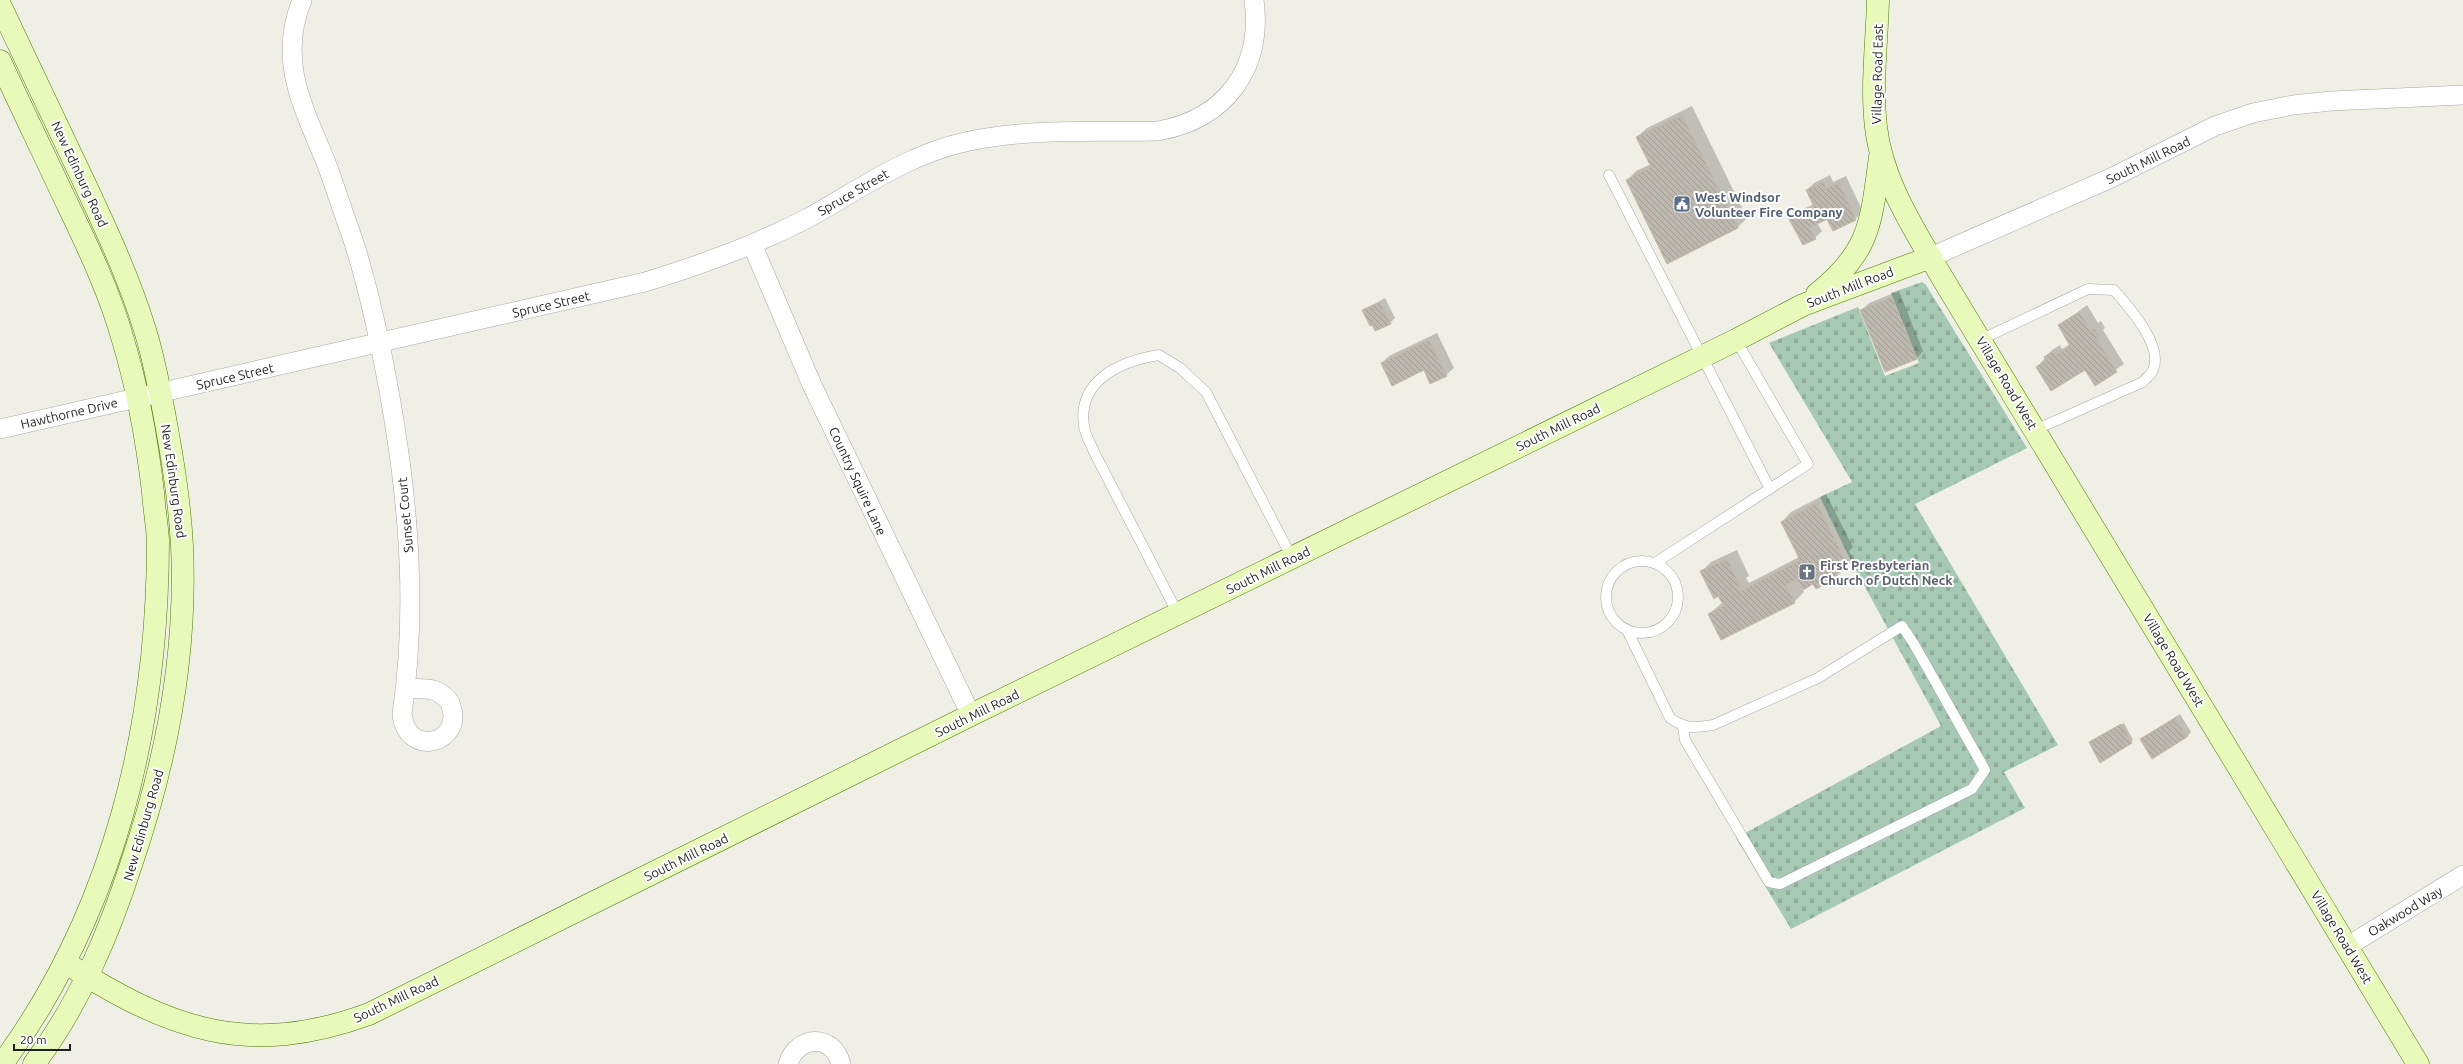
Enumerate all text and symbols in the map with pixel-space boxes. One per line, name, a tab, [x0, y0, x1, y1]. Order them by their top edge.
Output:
street label: Village Road East	[1869, 24, 1885, 124]
street label: New Edinburg Road	[49, 119, 111, 229]
street label: South Mill Road	[2104, 134, 2192, 186]
street label: Spruce Street	[815, 166, 891, 218]
place label: West Windsor Volunteer Fire Company	[1695, 190, 1842, 219]
public building icon: West Windsor Volunteer Fire Company	[1672, 194, 1692, 214]
street label: South Mill Road	[1805, 264, 1895, 310]
street label: Spruce Street	[511, 288, 591, 320]
street label: Village Road West	[1974, 334, 2040, 432]
street label: Spruce Street	[195, 360, 275, 392]
street label: Hawthorne Drive	[19, 395, 119, 431]
street label: South Mill Road	[1514, 401, 1602, 453]
street label: New Edinburg Road	[159, 423, 189, 539]
street label: Country Squire Lane	[827, 425, 889, 537]
street label: Sunset Court	[395, 477, 415, 553]
street label: South Mill Road	[1224, 544, 1312, 596]
place label: First Presbyterian Church of Dutch Neck	[1820, 558, 1953, 587]
church icon: First Presbyterian Church of Dutch Neck	[1797, 562, 1817, 582]
street label: Village Road West	[2141, 611, 2207, 709]
street label: South Mill Road	[933, 687, 1021, 739]
street label: New Edinburg Road	[120, 768, 166, 882]
street label: South Mill Road	[642, 831, 730, 883]
street label: Oakwood Way	[2365, 883, 2445, 939]
street label: Village Road West	[2309, 888, 2375, 986]
street label: South Mill Road	[352, 973, 440, 1025]
scale bar	[14, 1026, 70, 1052]
text: 20 m	[20, 1033, 47, 1046]

